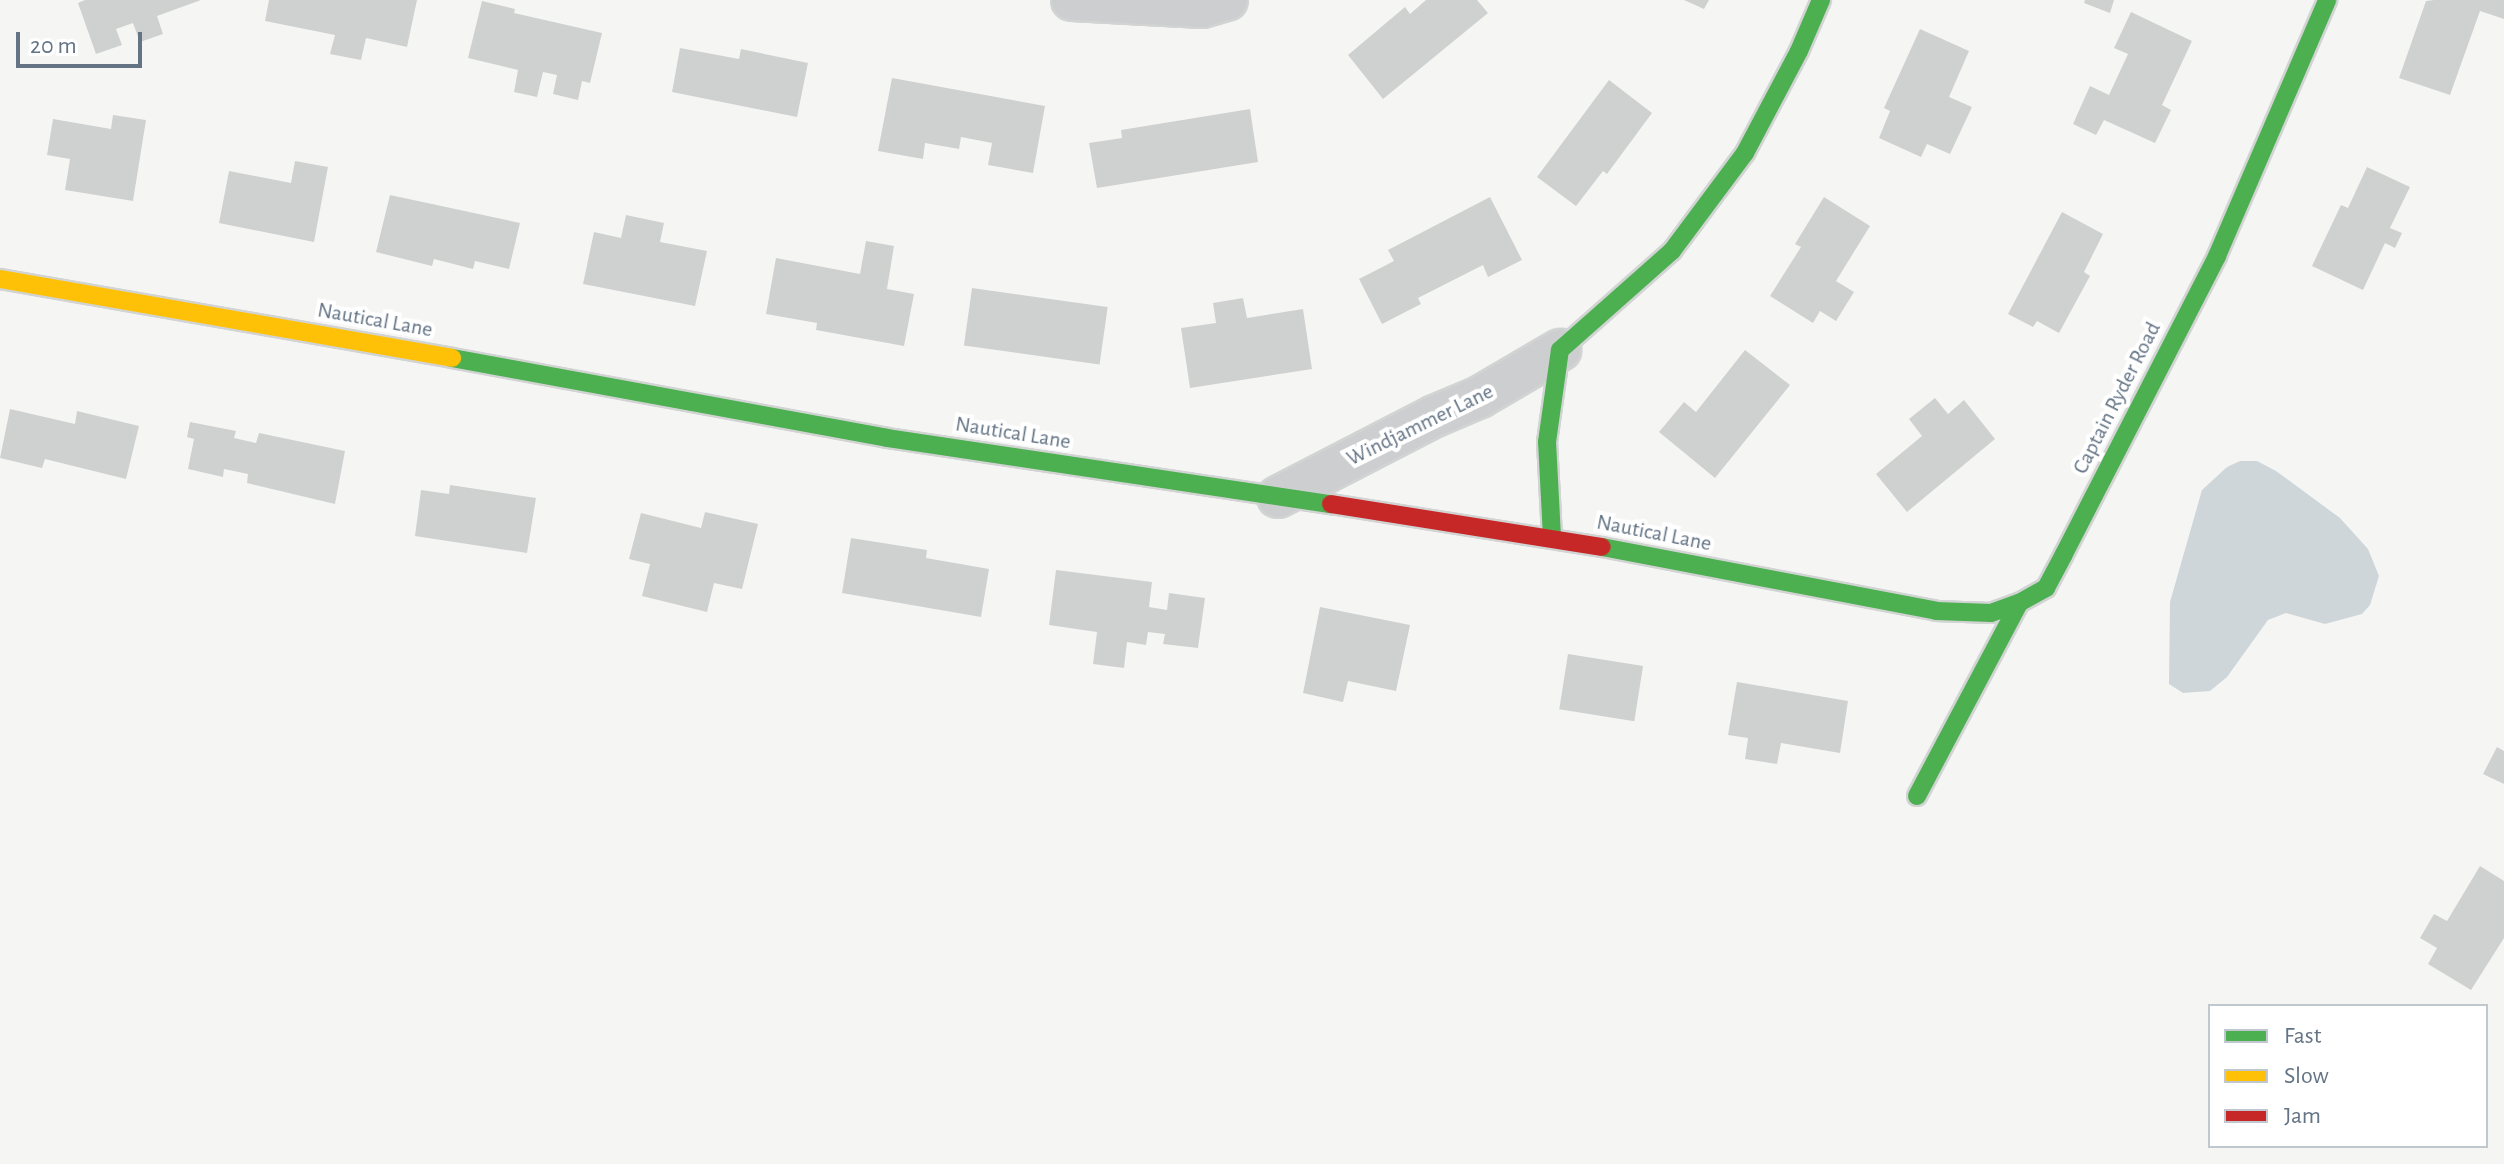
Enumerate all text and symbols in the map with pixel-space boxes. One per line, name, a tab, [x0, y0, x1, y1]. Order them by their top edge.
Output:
scale bar	[20, 16, 146, 66]
text: 20 m	[30, 34, 77, 58]
street label: Nautical Lane	[315, 297, 435, 343]
street label: Captain Ryder Road	[2067, 318, 2167, 478]
street label: Windjammer Lane	[1342, 378, 1498, 472]
street label: Nautical Lane	[953, 411, 1073, 455]
street label: Nautical Lane	[1594, 509, 1714, 557]
legend	[2208, 1004, 2488, 1148]
text: Fast	[2284, 1024, 2321, 1048]
text: Slow	[2284, 1064, 2329, 1088]
text: Jam	[2284, 1104, 2321, 1128]

